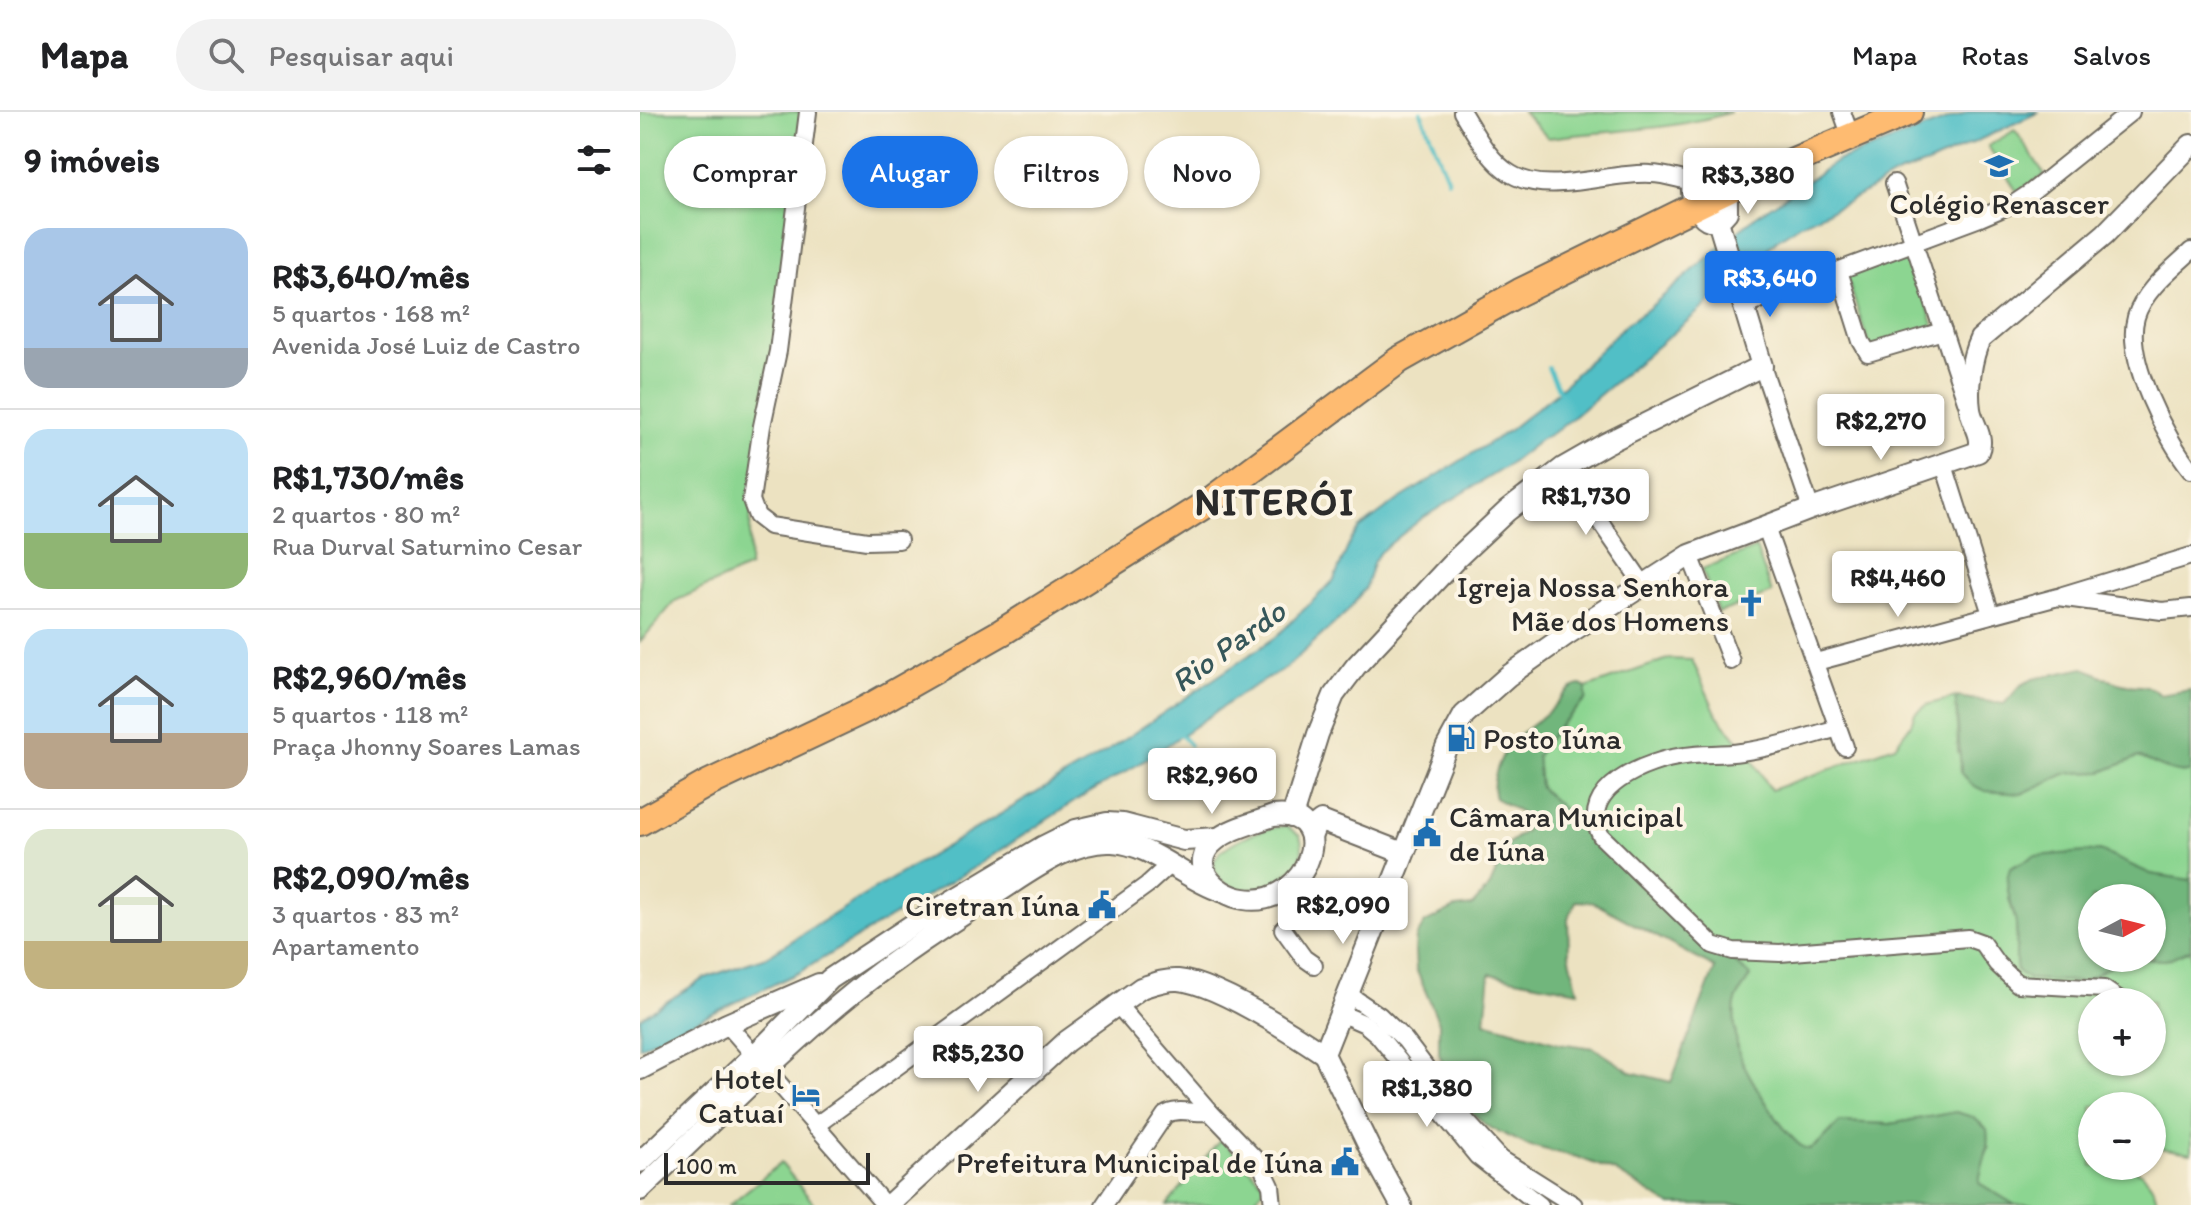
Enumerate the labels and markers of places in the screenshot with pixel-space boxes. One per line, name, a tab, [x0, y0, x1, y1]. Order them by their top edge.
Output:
pin: R$3,380	[1674, 148, 1822, 216]
school or university icon: Colégio Renascer	[1984, 151, 2014, 181]
place label: Colégio Renascer	[1889, 185, 2109, 222]
pin: R$3,640	[1696, 251, 1844, 319]
pin: R$2,270	[1807, 394, 1955, 462]
pin: R$1,730	[1512, 469, 1660, 537]
pin: R$4,460	[1824, 551, 1972, 619]
place label: Igreja Nossa Senhora Mãe dos Homens	[1457, 568, 1729, 639]
church icon: Igreja Nossa Senhora Mãe dos Homens	[1736, 588, 1766, 618]
place label: Posto Iúna	[1483, 720, 1622, 757]
fuel station icon: Posto Iúna	[1446, 723, 1476, 753]
pin: R$2,960	[1138, 748, 1286, 816]
place label: Câmara Municipal de Iúna	[1449, 798, 1684, 869]
public building icon: Câmara Municipal de Iúna	[1412, 818, 1442, 848]
pin: R$2,090	[1269, 878, 1417, 946]
place label: Ciretran Iúna	[905, 887, 1080, 924]
public building icon: Ciretran Iúna	[1087, 890, 1117, 920]
pin: R$5,230	[904, 1026, 1052, 1094]
place label: Hotel Catuaí	[698, 1060, 784, 1131]
pin: R$1,380	[1353, 1061, 1501, 1129]
hotel icon: Hotel Catuaí	[791, 1080, 821, 1110]
place label: Prefeitura Municipal de Iúna	[956, 1144, 1323, 1181]
public building icon: Prefeitura Municipal de Iúna	[1330, 1147, 1360, 1177]

